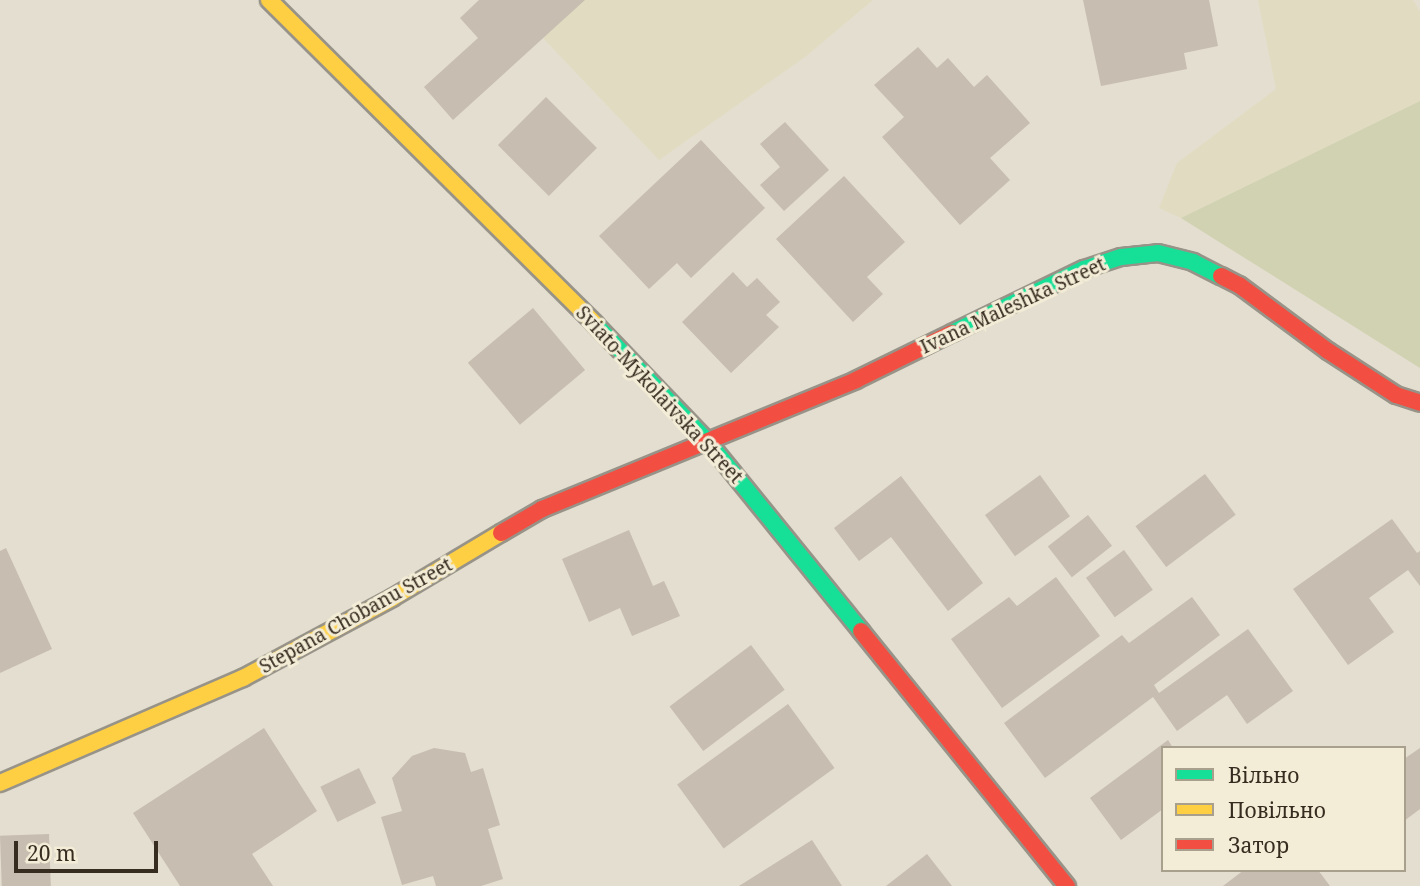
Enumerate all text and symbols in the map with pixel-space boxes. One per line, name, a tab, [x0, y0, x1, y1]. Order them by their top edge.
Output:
street label: Ivana Maleshka Street	[917, 253, 1109, 359]
street label: Sviato-Mykolaivska Street	[571, 302, 747, 488]
street label: Stepana Chobanu Street	[256, 553, 456, 679]
legend	[1161, 746, 1406, 872]
text: Вільно	[1228, 761, 1299, 789]
text: Повільно	[1228, 796, 1326, 824]
scale bar	[18, 826, 161, 870]
text: Затор	[1228, 831, 1289, 859]
text: 20 m	[27, 839, 76, 867]

